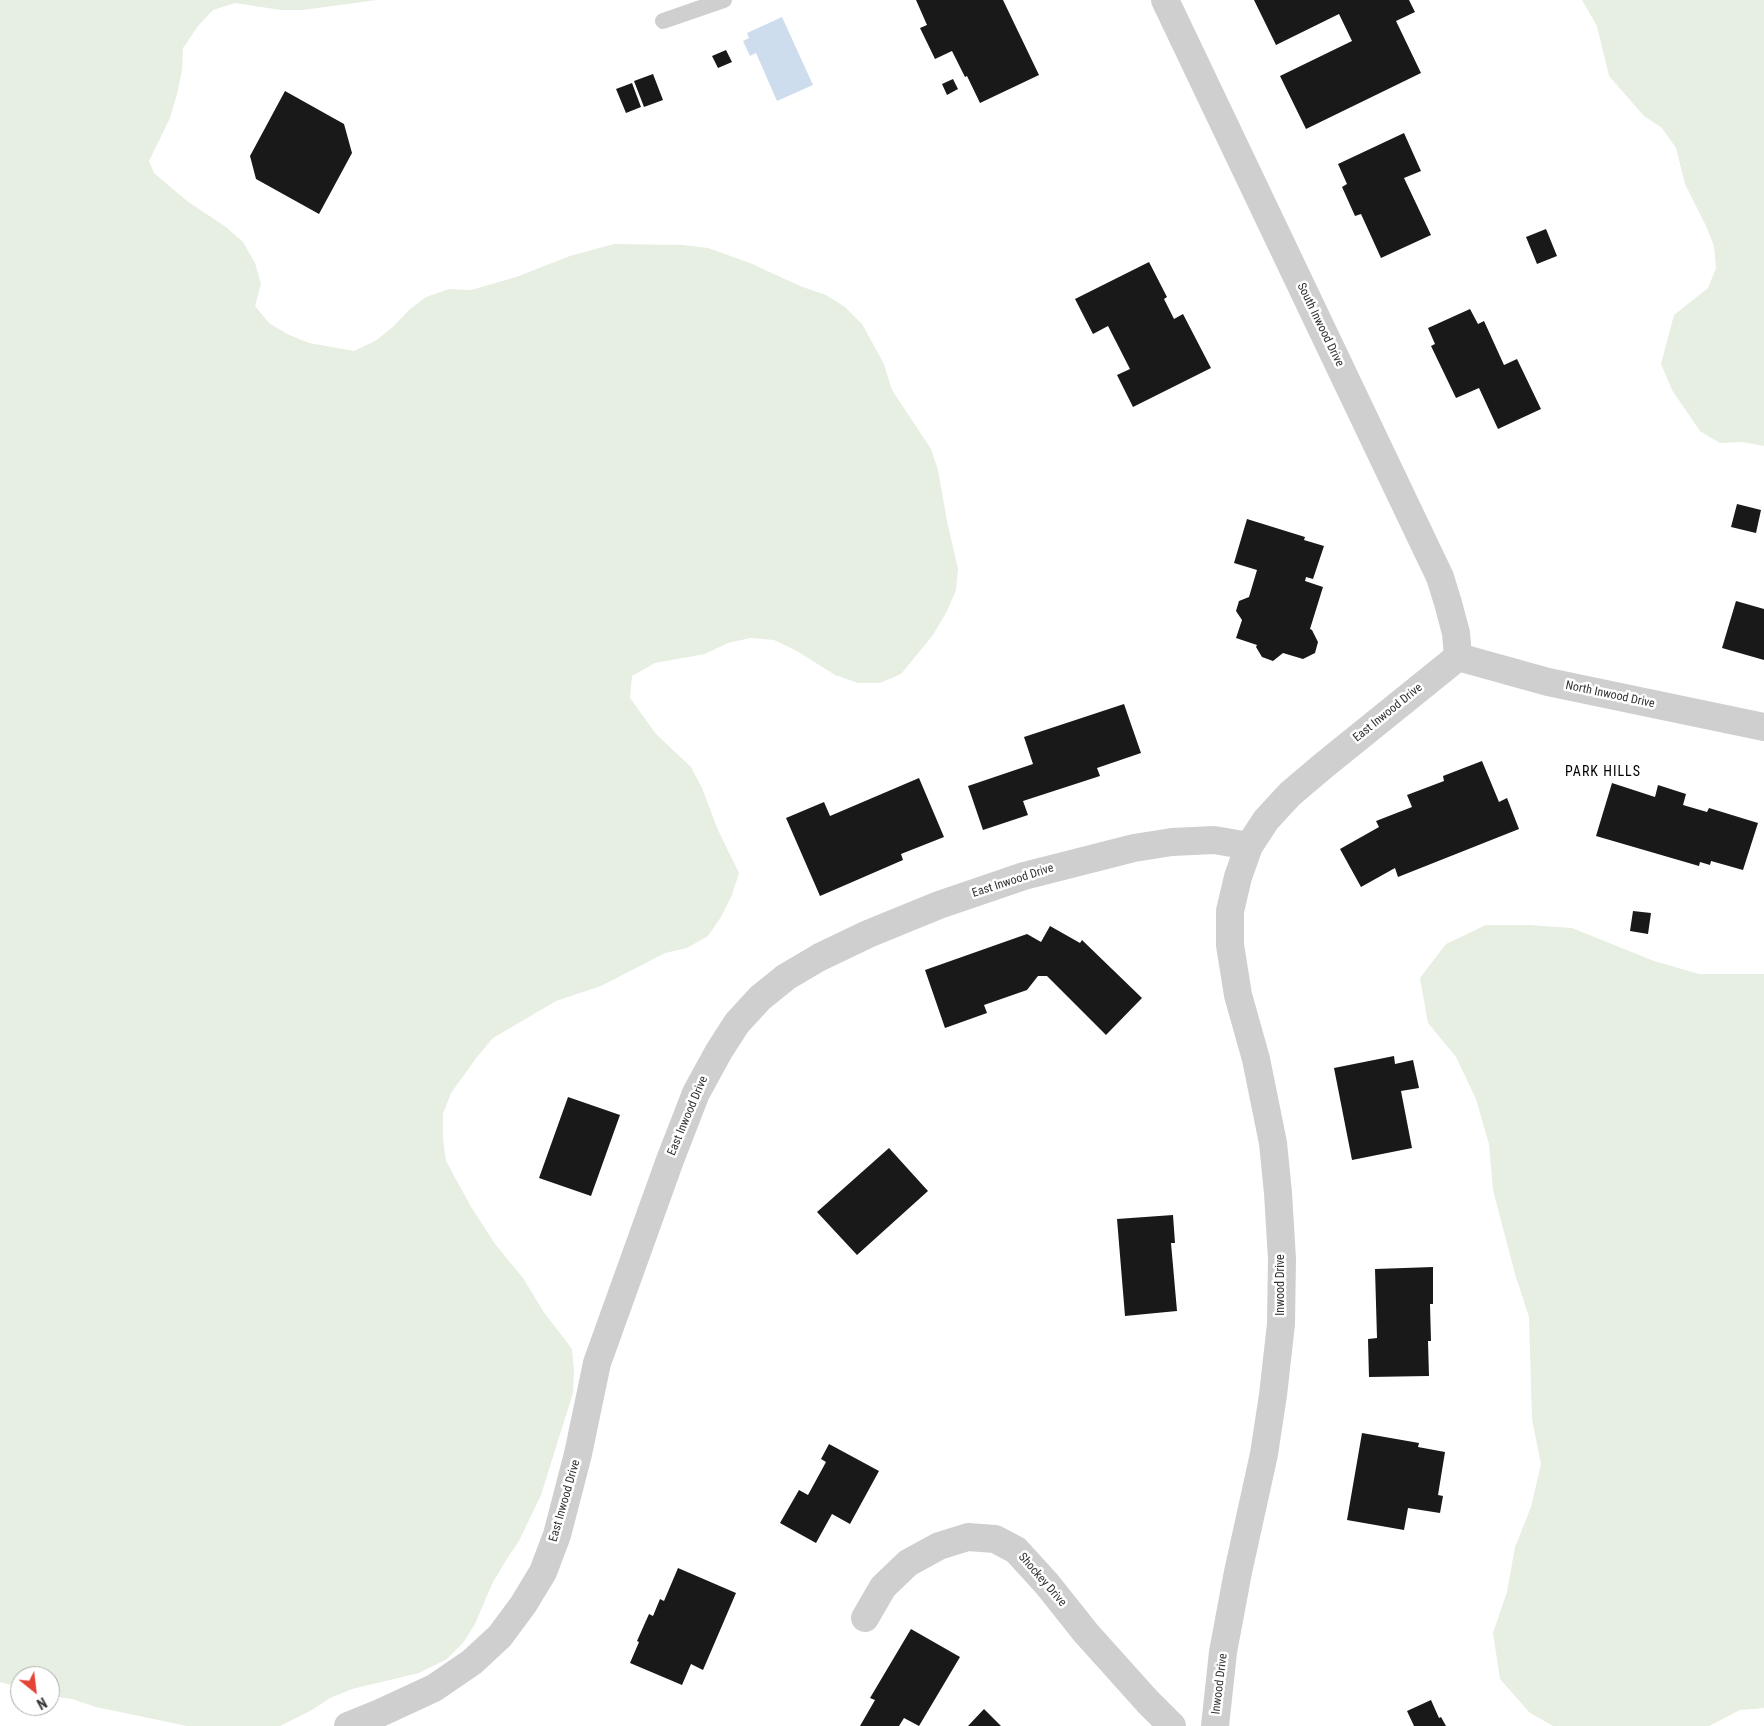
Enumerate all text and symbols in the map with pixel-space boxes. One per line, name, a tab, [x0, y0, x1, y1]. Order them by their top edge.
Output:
street label: South Inwood Drive	[1293, 281, 1347, 369]
street label: North Inwood Drive	[1564, 679, 1656, 711]
street label: East Inwood Drive	[1351, 681, 1425, 745]
district label: PARK HILLS	[1564, 764, 1642, 780]
street label: East Inwood Drive	[970, 861, 1056, 901]
street label: East Inwood Drive	[665, 1074, 711, 1158]
street label: Inwood Drive	[1274, 1254, 1288, 1316]
street label: East Inwood Drive	[546, 1458, 584, 1544]
street label: Shockey Drive	[1015, 1550, 1069, 1610]
street label: Inwood Drive	[1209, 1653, 1231, 1715]
north arrow	[10, 1666, 60, 1716]
text: N	[34, 1694, 49, 1712]

